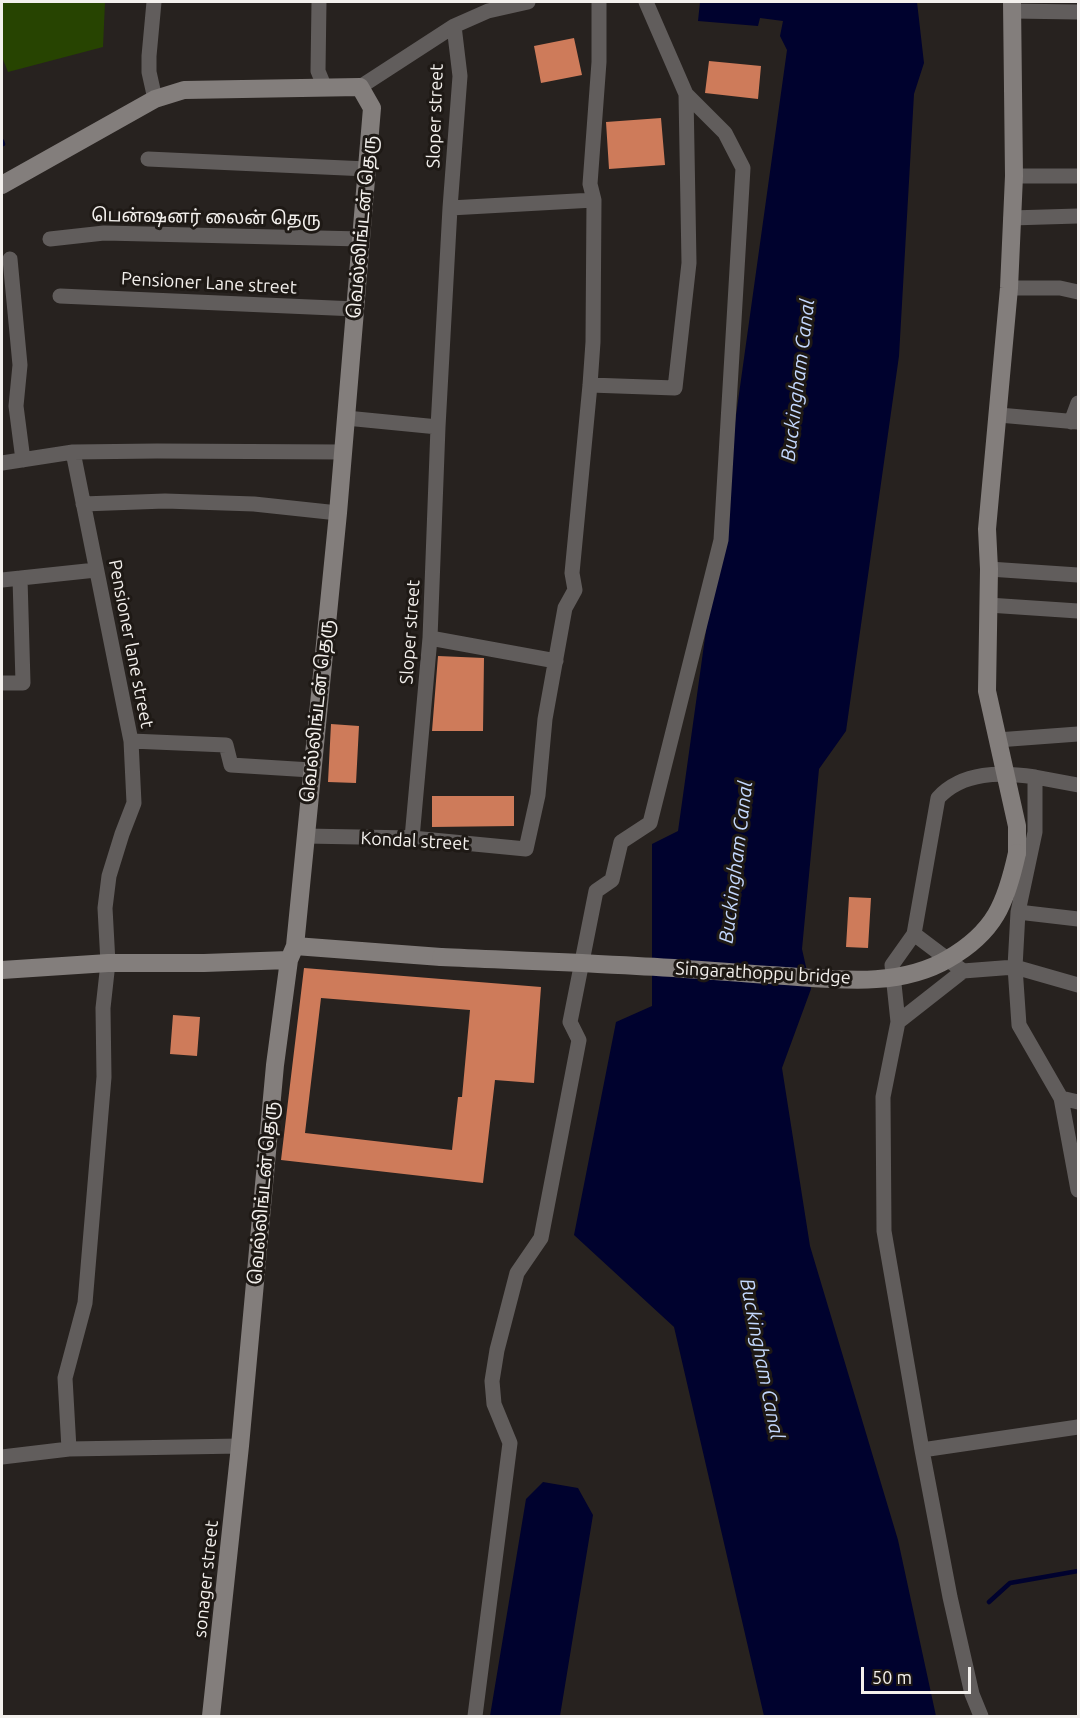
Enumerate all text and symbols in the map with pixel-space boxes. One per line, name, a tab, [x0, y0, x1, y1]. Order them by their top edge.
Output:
street label: Sloper street	[422, 63, 448, 169]
street label: வெல்லிங்டன் தெரு	[343, 135, 381, 319]
street label: பென்ஷனர் லைன் தெரு	[91, 204, 321, 230]
street label: Pensioner Lane street	[121, 268, 297, 298]
water label: Buckingham Canal	[776, 297, 820, 463]
street label: Pensioner lane street	[104, 558, 158, 730]
street label: Sloper street	[396, 579, 424, 685]
street label: வெல்லிங்டன் தெரு	[297, 619, 337, 803]
water label: Buckingham Canal	[714, 779, 758, 945]
street label: Kondal street	[360, 827, 470, 855]
street label: Singarathoppu bridge	[675, 958, 851, 988]
street label: வெல்லிங்டன் தெரு	[244, 1101, 282, 1285]
water label: Buckingham Canal	[735, 1277, 789, 1441]
street label: sonager street	[189, 1519, 223, 1639]
scale bar	[864, 1655, 974, 1693]
text: 50 m	[872, 1667, 912, 1687]

